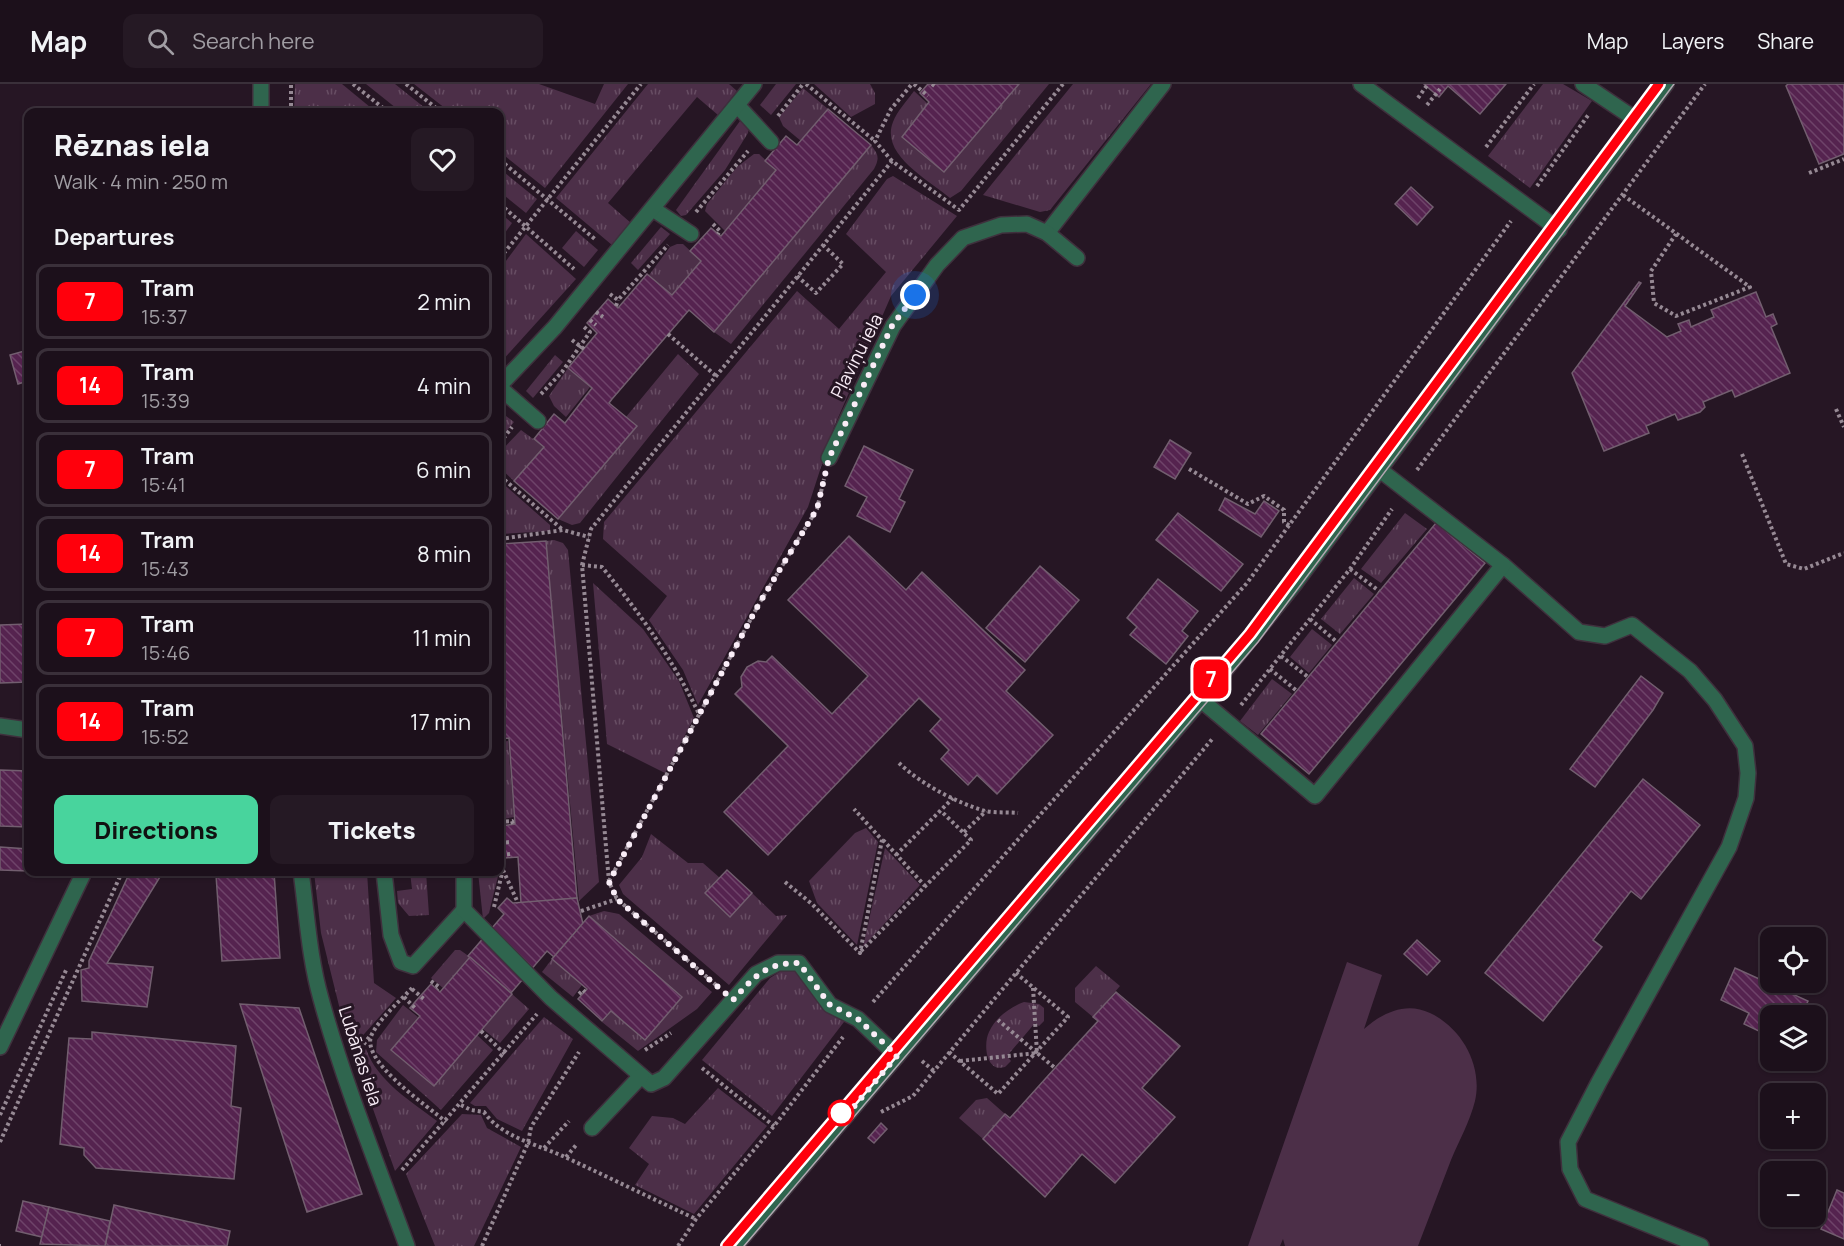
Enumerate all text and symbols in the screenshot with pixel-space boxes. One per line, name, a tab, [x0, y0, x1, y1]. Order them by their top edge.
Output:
search box	[123, 14, 543, 68]
text: Map	[30, 22, 87, 60]
icon: search	[144, 25, 177, 58]
text: Search here	[192, 26, 315, 56]
text: Map	[1587, 27, 1628, 55]
text: Layers	[1661, 27, 1724, 55]
text: Share	[1757, 27, 1814, 55]
text: Rēznas iela	[54, 126, 210, 164]
button: heart	[411, 128, 474, 191]
text: Walk · 4 min · 250 m	[54, 168, 228, 195]
text: Departures	[54, 222, 174, 252]
text: Tram	[141, 273, 194, 303]
your location	[900, 280, 930, 310]
text: 7	[84, 287, 96, 315]
text: 2 min	[417, 287, 471, 317]
text: 15:37	[141, 303, 187, 330]
street label: Pļaviņu iela	[825, 309, 888, 402]
text: Tram	[141, 357, 194, 387]
text: 14	[79, 371, 101, 399]
text: 4 min	[417, 371, 471, 401]
text: 15:39	[141, 387, 190, 414]
text: Tram	[141, 441, 194, 471]
text: 7	[84, 455, 96, 483]
text: 6 min	[416, 455, 471, 485]
text: 15:41	[141, 471, 186, 498]
text: Tram	[141, 525, 194, 555]
text: 14	[79, 539, 101, 567]
text: 8 min	[417, 539, 471, 569]
text: 15:43	[141, 555, 189, 582]
text: Tram	[141, 609, 194, 639]
text: 7	[84, 623, 96, 651]
text: 11 min	[413, 623, 471, 653]
text: 15:46	[141, 639, 191, 666]
line badge: 7	[1192, 660, 1230, 698]
text: 7	[1205, 665, 1217, 693]
text: Tram	[141, 693, 194, 723]
text: 14	[79, 707, 101, 735]
text: 17 min	[410, 707, 471, 737]
text: 15:52	[141, 723, 189, 750]
button: Directions	[54, 795, 258, 864]
button: Tickets	[270, 795, 474, 864]
map controls	[1760, 927, 1826, 1227]
button: locate	[1760, 927, 1826, 993]
street label: Lubānas iela	[334, 1003, 388, 1108]
button: layers	[1760, 1005, 1826, 1071]
button: +	[1760, 1083, 1826, 1149]
unlabelled marker	[828, 1100, 854, 1126]
button: −	[1760, 1161, 1826, 1227]

